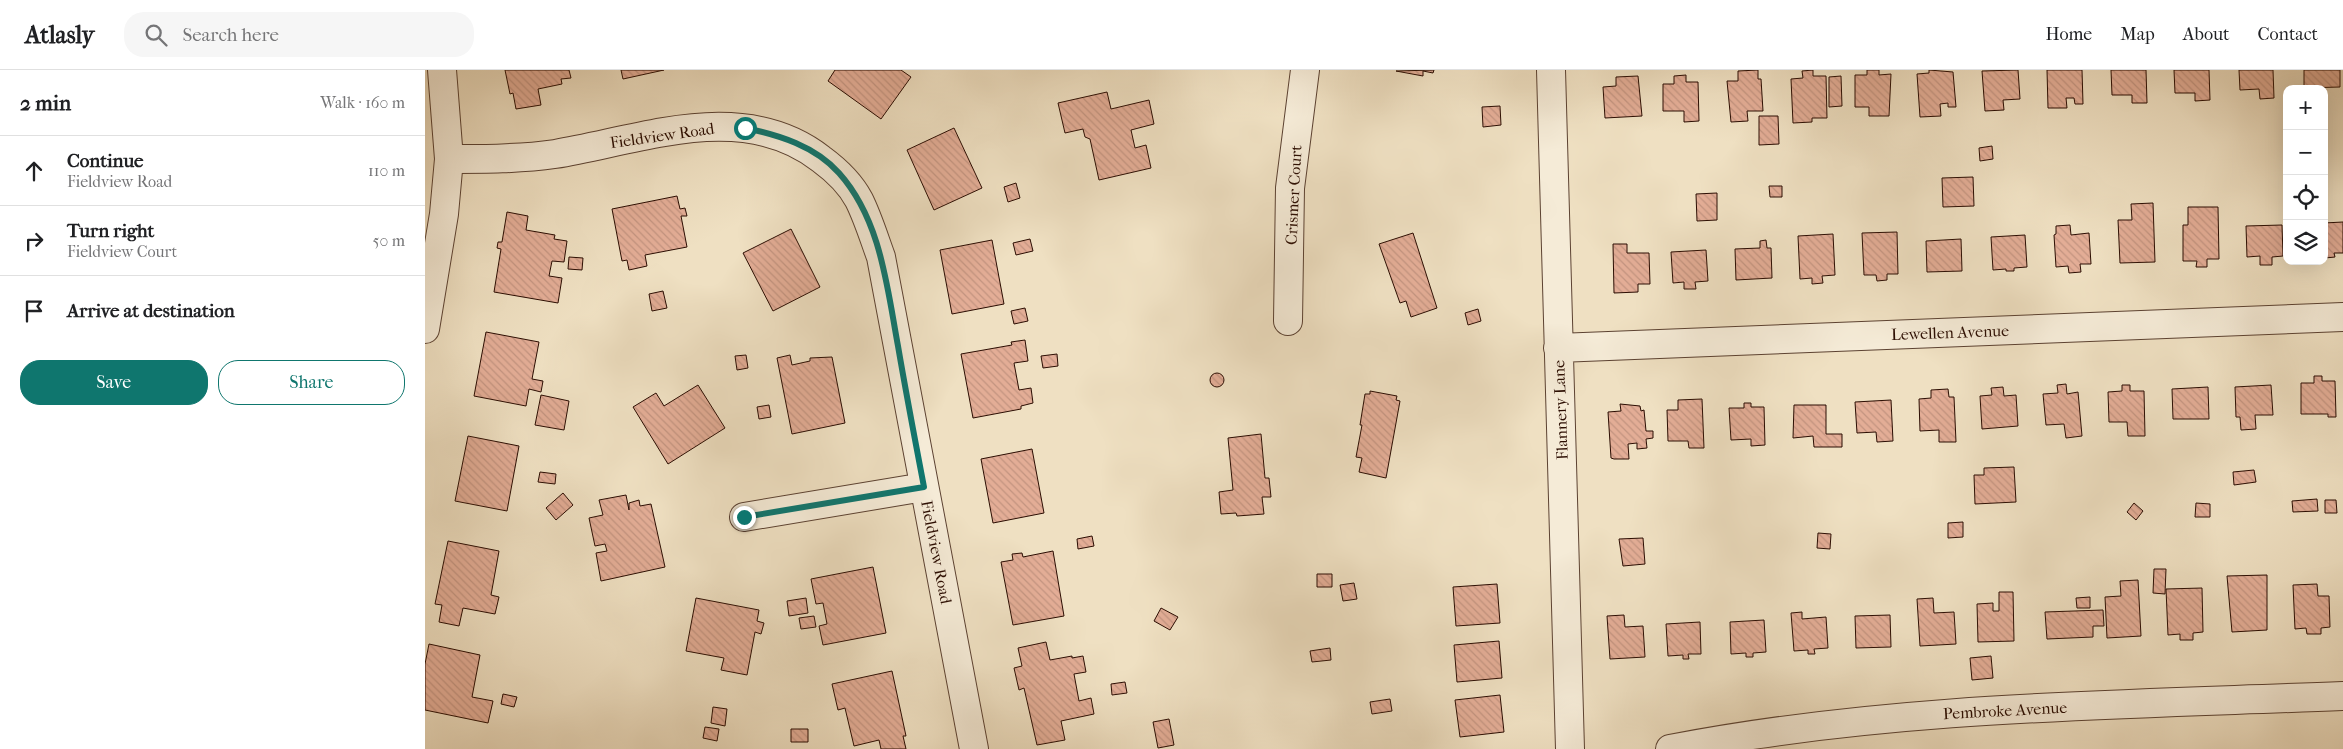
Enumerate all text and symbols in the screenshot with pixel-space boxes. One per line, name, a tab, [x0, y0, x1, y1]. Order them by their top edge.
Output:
search box	[124, 12, 474, 57]
text: Atlasly	[25, 21, 94, 49]
icon: search	[142, 21, 170, 49]
text: Search here	[182, 24, 279, 46]
text: Home	[2045, 24, 2092, 45]
text: Map	[2120, 24, 2155, 45]
text: About	[2183, 24, 2229, 45]
text: Contact	[2257, 24, 2318, 45]
map controls	[2283, 85, 2328, 265]
button: +	[2283, 85, 2328, 130]
text: 2 min	[20, 91, 71, 115]
text: Walk · 160 m	[320, 93, 405, 112]
route start	[734, 117, 757, 140]
street label: Fieldview Road	[609, 119, 716, 152]
button: −	[2283, 130, 2328, 175]
street label: Crismer Court	[1281, 144, 1306, 245]
text: Continue	[67, 150, 143, 172]
icon: ahead	[20, 157, 48, 185]
text: 110 m	[368, 161, 405, 180]
text: Fieldview Road	[67, 172, 172, 191]
button: locate	[2283, 175, 2328, 220]
text: Turn right	[67, 220, 154, 242]
button: layers	[2283, 220, 2328, 265]
icon: right	[20, 227, 48, 255]
text: 50 m	[373, 231, 405, 250]
text: Fieldview Court	[67, 242, 177, 261]
icon: arrive	[20, 297, 48, 325]
text: Arrive at destination	[67, 300, 235, 322]
street label: Lewellen Avenue	[1891, 321, 2009, 344]
button: Save	[20, 360, 208, 405]
button: Share	[218, 360, 405, 405]
street label: Flannery Lane	[1549, 360, 1572, 460]
street label: Fieldview Road	[917, 499, 956, 606]
route end	[733, 506, 756, 529]
street label: Pembroke Avenue	[1942, 698, 2068, 723]

